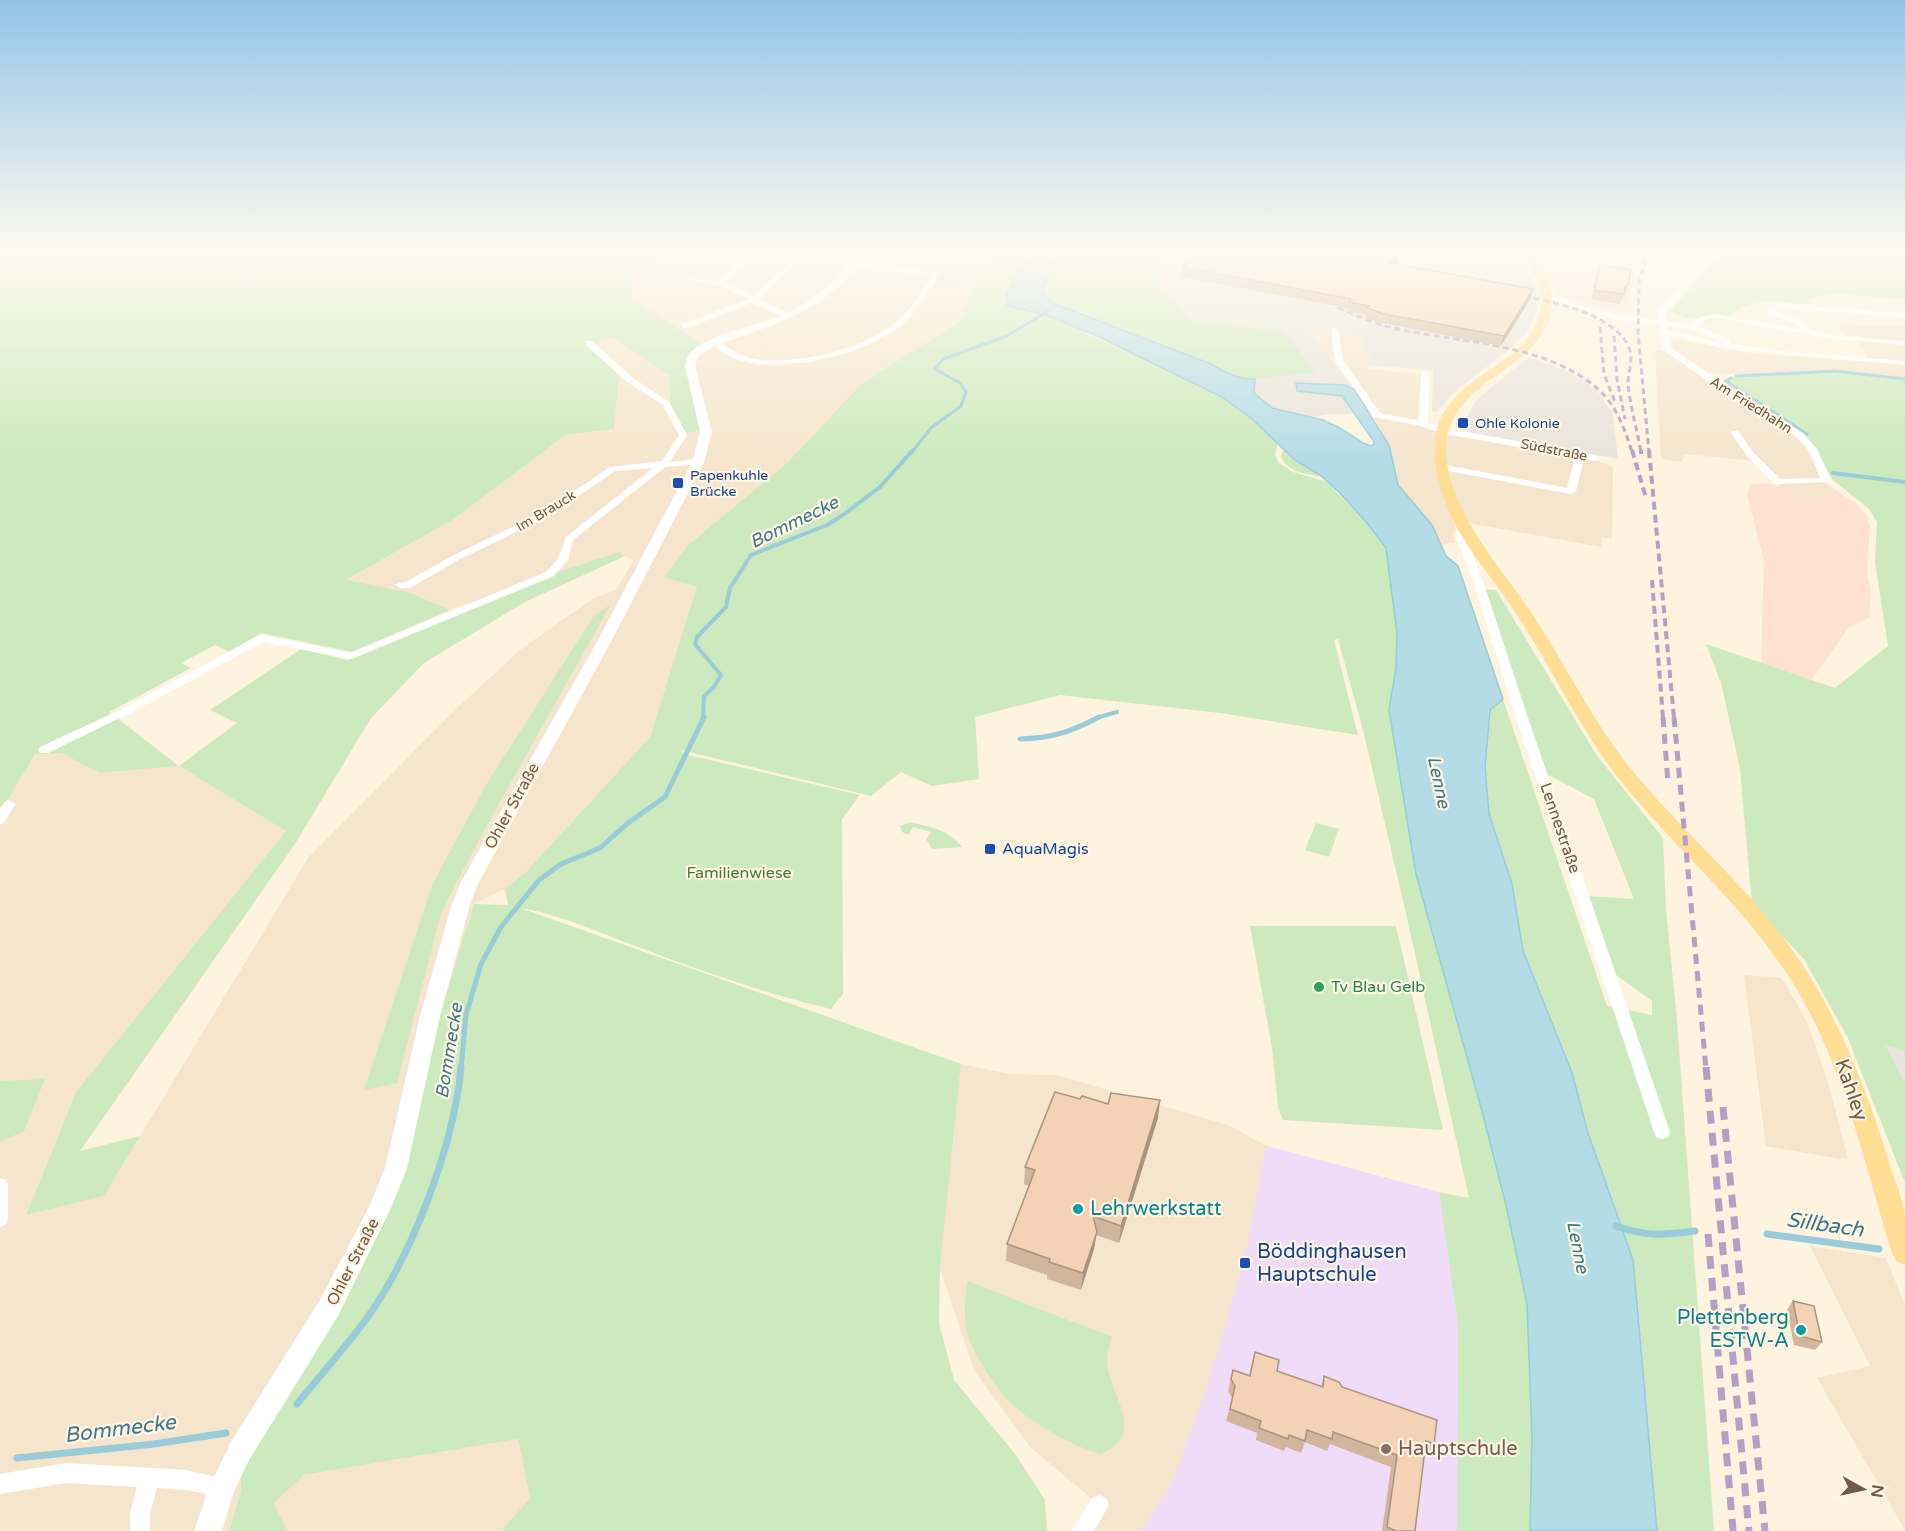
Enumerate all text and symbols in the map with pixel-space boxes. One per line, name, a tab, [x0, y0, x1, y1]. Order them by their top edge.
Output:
street label: Am Friedhahn	[1707, 373, 1795, 437]
place label: Ohle Kolonie	[1475, 415, 1560, 432]
marker: Ohle Kolonie	[1456, 416, 1470, 430]
street label: Südstraße	[1519, 435, 1589, 465]
place label: Papenkuhle Brücke	[690, 467, 768, 500]
marker: Papenkuhle Brücke	[671, 476, 685, 490]
street label: Im Brauck	[513, 486, 579, 535]
water label: Bommecke	[746, 491, 843, 553]
water label: Lenne	[1423, 754, 1455, 811]
street label: Ohler Straße	[480, 759, 544, 853]
street label: Lennestraße	[1535, 780, 1585, 876]
place label: AquaMagis	[1002, 839, 1089, 859]
marker: AquaMagis	[983, 842, 997, 856]
park label: Familienwiese	[686, 863, 792, 883]
place label: Tv Blau Gelb	[1331, 977, 1425, 997]
marker: Tv Blau Gelb	[1312, 980, 1326, 994]
water label: Bommecke	[431, 1001, 467, 1100]
street label: Kahley	[1829, 1056, 1873, 1124]
place label: Lehrwerkstatt	[1090, 1197, 1222, 1221]
marker: Lehrwerkstatt	[1071, 1202, 1085, 1216]
water label: Sillbach	[1785, 1207, 1866, 1243]
street label: Ohler Straße	[322, 1215, 384, 1309]
water label: Lenne	[1562, 1219, 1594, 1276]
place label: Böddinghausen Hauptschule	[1257, 1240, 1407, 1287]
marker: Böddinghausen Hauptschule	[1238, 1256, 1252, 1270]
place label: Plettenberg ESTW-A	[1677, 1306, 1789, 1353]
marker: Plettenberg ESTW-A	[1794, 1323, 1808, 1337]
water label: Bommecke	[63, 1410, 178, 1448]
place label: Hauptschule	[1398, 1437, 1517, 1461]
marker: Hauptschule	[1379, 1442, 1393, 1456]
north arrow	[1833, 1459, 1893, 1519]
text: N	[1866, 1483, 1888, 1499]

